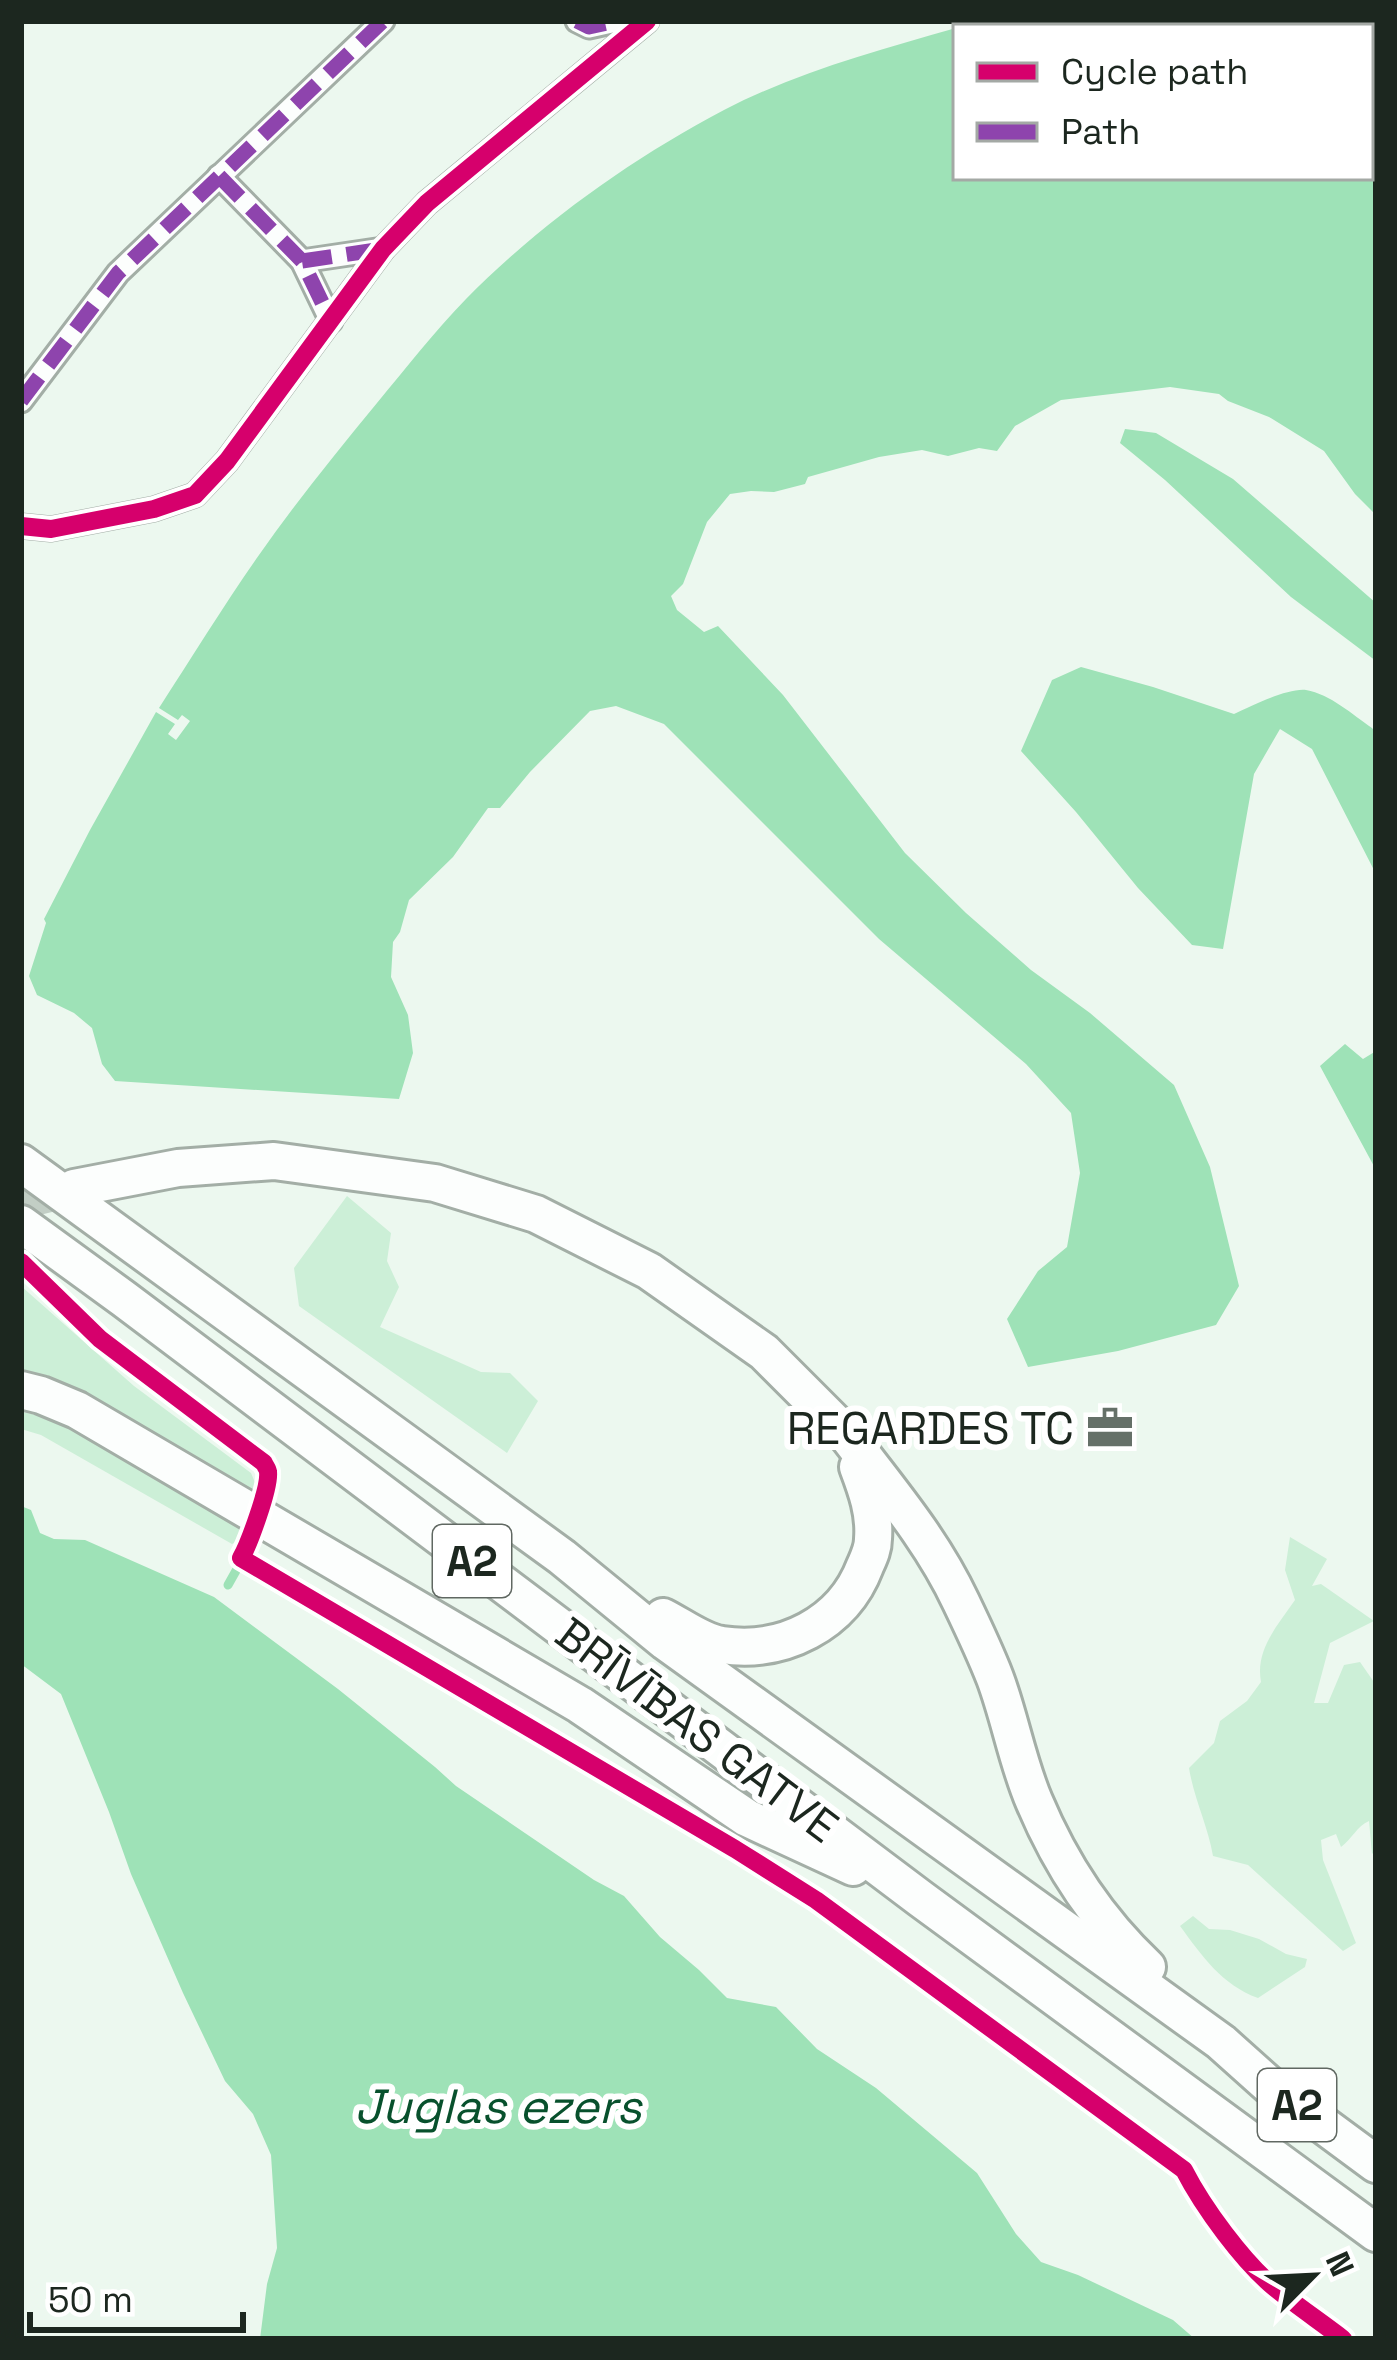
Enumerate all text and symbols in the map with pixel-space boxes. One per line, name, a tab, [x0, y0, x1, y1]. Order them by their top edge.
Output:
legend	[953, 24, 1373, 180]
text: Cycle path	[1061, 49, 1248, 95]
text: Path	[1061, 109, 1140, 155]
place label: REGARDES TC	[787, 1400, 1074, 1457]
office icon: REGARDES TC	[1085, 1403, 1135, 1453]
road number: A2	[433, 1525, 511, 1597]
street label: BRĪVĪBAS GATVE	[544, 1605, 850, 1855]
road number: A2	[1258, 2069, 1336, 2141]
water label: Juglas ezers	[354, 2076, 643, 2137]
north arrow	[1253, 2216, 1373, 2336]
text: N	[1316, 2246, 1363, 2283]
scale bar	[30, 2258, 243, 2332]
text: 50 m	[48, 2277, 133, 2323]

